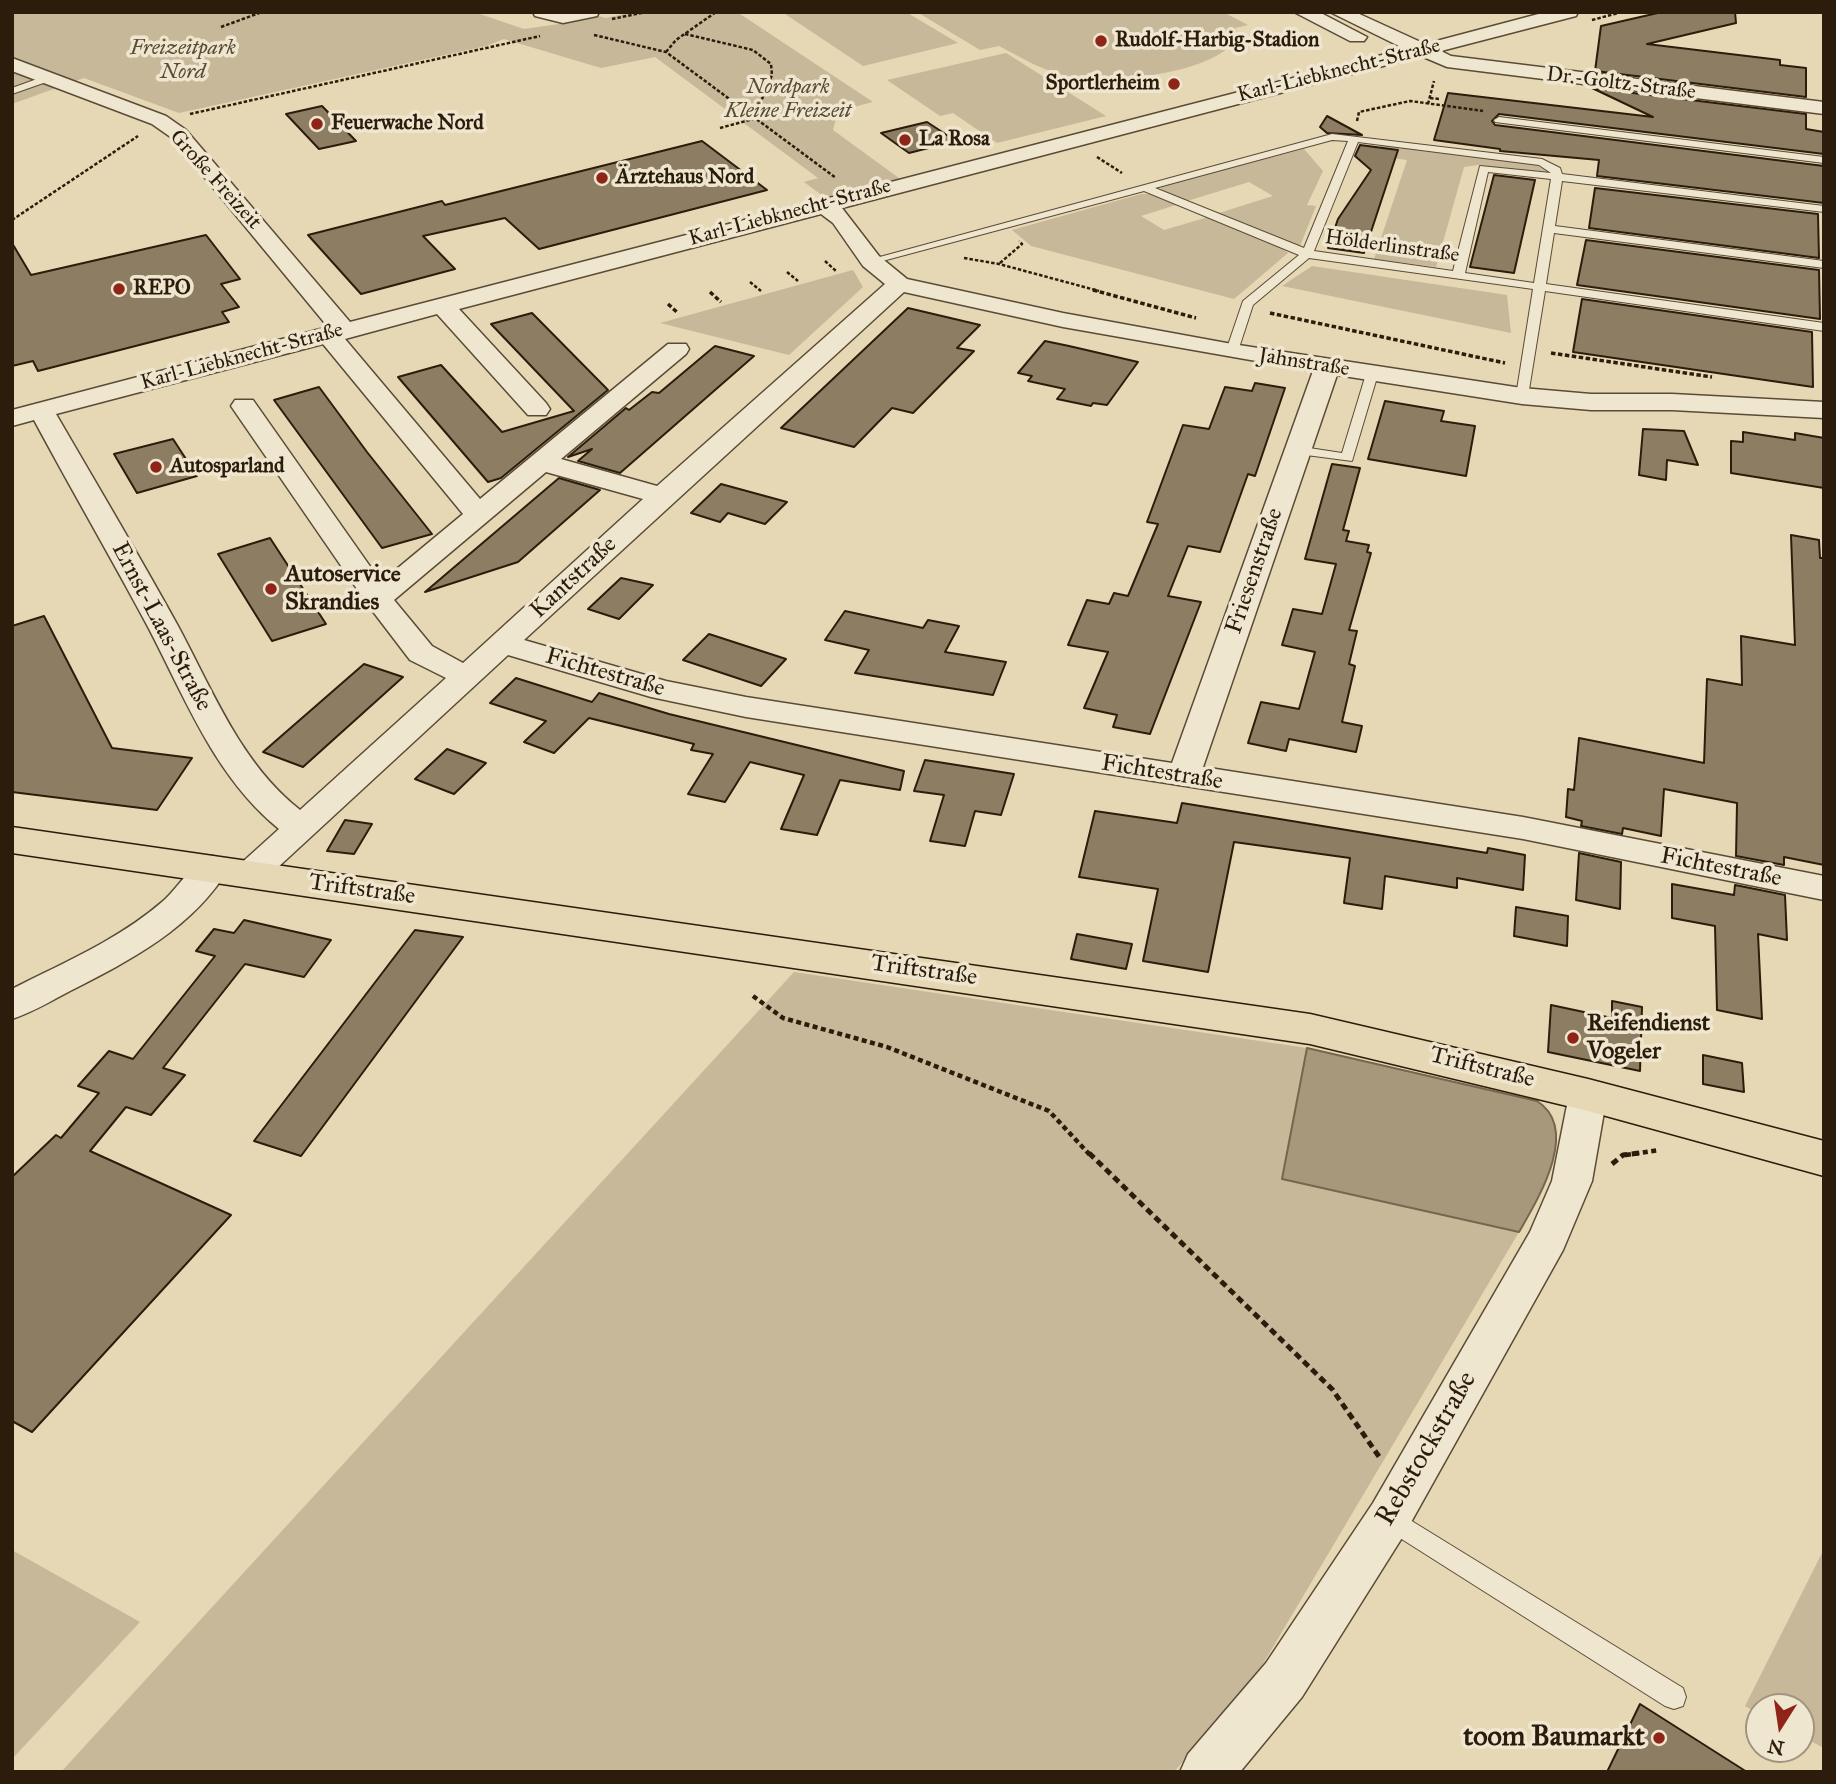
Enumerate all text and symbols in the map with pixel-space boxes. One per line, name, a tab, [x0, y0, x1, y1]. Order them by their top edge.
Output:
place label: Rudolf-Harbig-Stadion	[1115, 28, 1319, 54]
marker: Rudolf-Harbig-Stadion	[1093, 33, 1109, 49]
street label: Karl-Liebknecht-Straße	[1235, 34, 1443, 108]
park label: Freizeitpark Nord	[130, 36, 236, 86]
street label: Dr.-Goltz-Straße	[1545, 62, 1697, 106]
place label: Sportlerheim	[1046, 71, 1160, 97]
park label: Nordpark Kleine Freizeit	[725, 75, 851, 125]
marker: Sportlerheim	[1166, 76, 1182, 92]
place label: Feuerwache Nord	[331, 111, 484, 137]
marker: Feuerwache Nord	[309, 116, 325, 132]
street label: Große Freizeit	[164, 125, 266, 235]
place label: La Rosa	[919, 127, 990, 153]
marker: La Rosa	[897, 132, 913, 148]
place label: Ärztehaus Nord	[616, 165, 754, 191]
marker: Ärztehaus Nord	[594, 170, 610, 186]
street label: Karl-Liebknecht-Straße	[686, 174, 894, 252]
street label: Hölderlinstraße	[1323, 225, 1461, 269]
place label: REPO	[133, 276, 191, 302]
marker: REPO	[111, 281, 127, 297]
street label: Karl-Liebknecht-Straße	[138, 318, 346, 396]
street label: Jahnstraße	[1257, 343, 1351, 383]
place label: Autosparland	[170, 454, 285, 480]
marker: Autosparland	[148, 459, 164, 475]
street label: Friesenstraße	[1220, 504, 1290, 638]
street label: Kantstraße	[525, 531, 623, 625]
street label: Ernst-Laas-Straße	[104, 538, 218, 716]
place label: Autoservice Skrandies	[285, 561, 401, 617]
marker: Autoservice Skrandies	[263, 581, 279, 597]
street label: Fichtestraße	[542, 642, 668, 704]
street label: Fichtestraße	[1099, 749, 1225, 797]
street label: Fichtestraße	[1658, 842, 1784, 894]
street label: Triftstraße	[307, 868, 417, 912]
street label: Triftstraße	[869, 949, 979, 993]
place label: Reifendienst Vogeler	[1587, 1010, 1710, 1066]
marker: Reifendienst Vogeler	[1565, 1030, 1581, 1046]
street label: Triftstraße	[1427, 1041, 1537, 1095]
street label: Rebstockstraße	[1369, 1366, 1485, 1532]
north arrow	[1745, 1693, 1815, 1763]
place label: toom Baumarkt	[1463, 1721, 1645, 1755]
marker: toom Baumarkt	[1651, 1730, 1667, 1746]
text: N	[1766, 1734, 1786, 1760]

